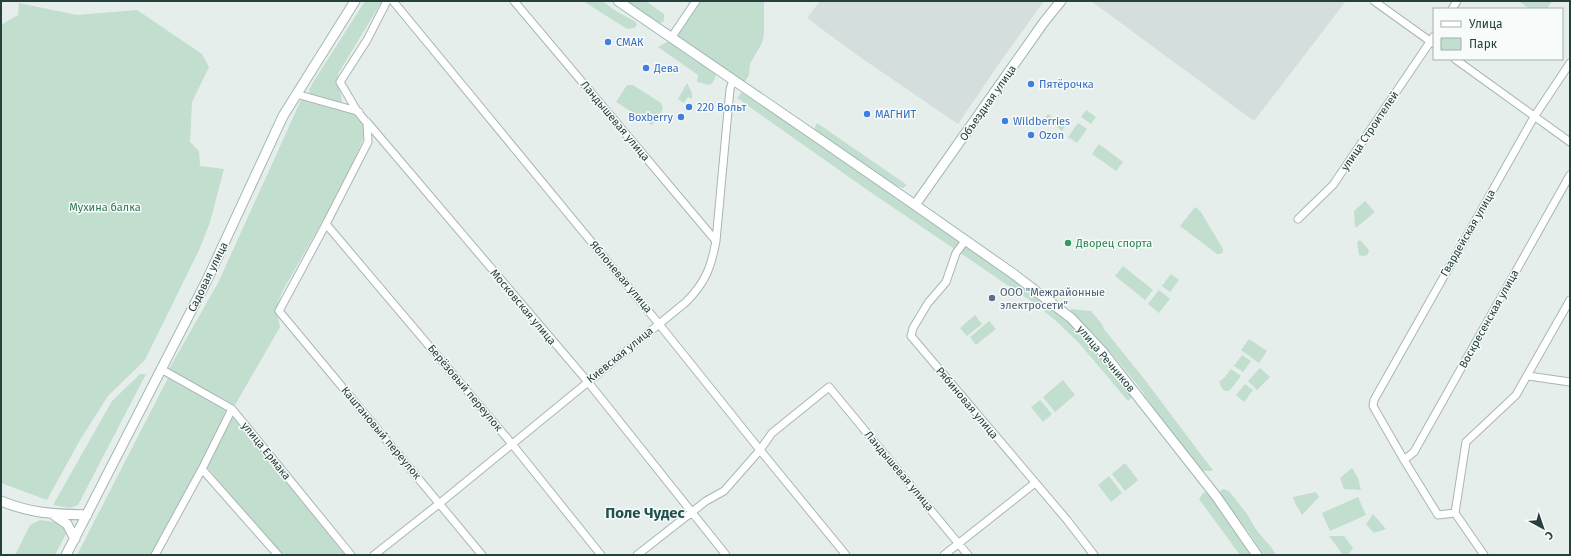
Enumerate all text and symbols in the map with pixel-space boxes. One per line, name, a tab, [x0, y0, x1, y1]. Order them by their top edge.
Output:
legend	[1433, 8, 1563, 60]
text: Улица	[1469, 17, 1503, 31]
place label: СМАК	[616, 36, 644, 49]
marker: СМАК	[603, 37, 613, 47]
text: Парк	[1469, 37, 1498, 51]
place label: Дева	[653, 62, 679, 75]
marker: Дева	[641, 63, 651, 73]
street label: Объездная улица	[957, 63, 1019, 143]
street label: Ландышевая улица	[578, 78, 652, 164]
place label: Пятёрочка	[1039, 78, 1094, 91]
marker: Пятёрочка	[1026, 79, 1036, 89]
street label: улица Строителей	[1339, 89, 1401, 173]
place label: 220 Вольт	[697, 101, 747, 114]
marker: 220 Вольт	[684, 102, 694, 112]
place label: МАГНИТ	[875, 108, 916, 121]
marker: МАГНИТ	[862, 109, 872, 119]
place label: Boxberry	[628, 111, 674, 124]
marker: Boxberry	[676, 112, 686, 122]
place label: Wildberries	[1013, 115, 1070, 128]
marker: Wildberries	[1000, 116, 1010, 126]
place label: Ozon	[1039, 129, 1064, 142]
marker: Ozon	[1026, 130, 1036, 140]
street label: Гвардейская улица	[1438, 187, 1498, 279]
park label: Мухина балка	[69, 201, 141, 214]
place label: Дворец спорта	[1075, 237, 1152, 250]
street label: Яблоневая улица	[587, 238, 655, 316]
marker: Дворец спорта	[1063, 238, 1073, 248]
street label: Садовая улица	[185, 240, 231, 314]
street label: Московская улица	[488, 266, 558, 348]
street label: Воскресенская улица	[1457, 267, 1521, 371]
place label: ООО "Межрайонные электросети"	[1000, 286, 1105, 312]
marker: ООО "Межрайонные электросети"	[987, 293, 997, 303]
street label: улица Речников	[1074, 323, 1138, 395]
street label: Киевская улица	[584, 324, 656, 386]
street label: Берёзовый переулок	[425, 342, 505, 434]
street label: Рябиновая улица	[933, 364, 1001, 442]
street label: Каштановый переулок	[338, 384, 424, 482]
street label: улица Ермака	[239, 419, 293, 483]
street label: Ландышевая улица	[862, 428, 936, 514]
district label: Поле Чудес	[605, 504, 686, 522]
north arrow	[1523, 508, 1563, 548]
text: С	[1542, 528, 1556, 543]

